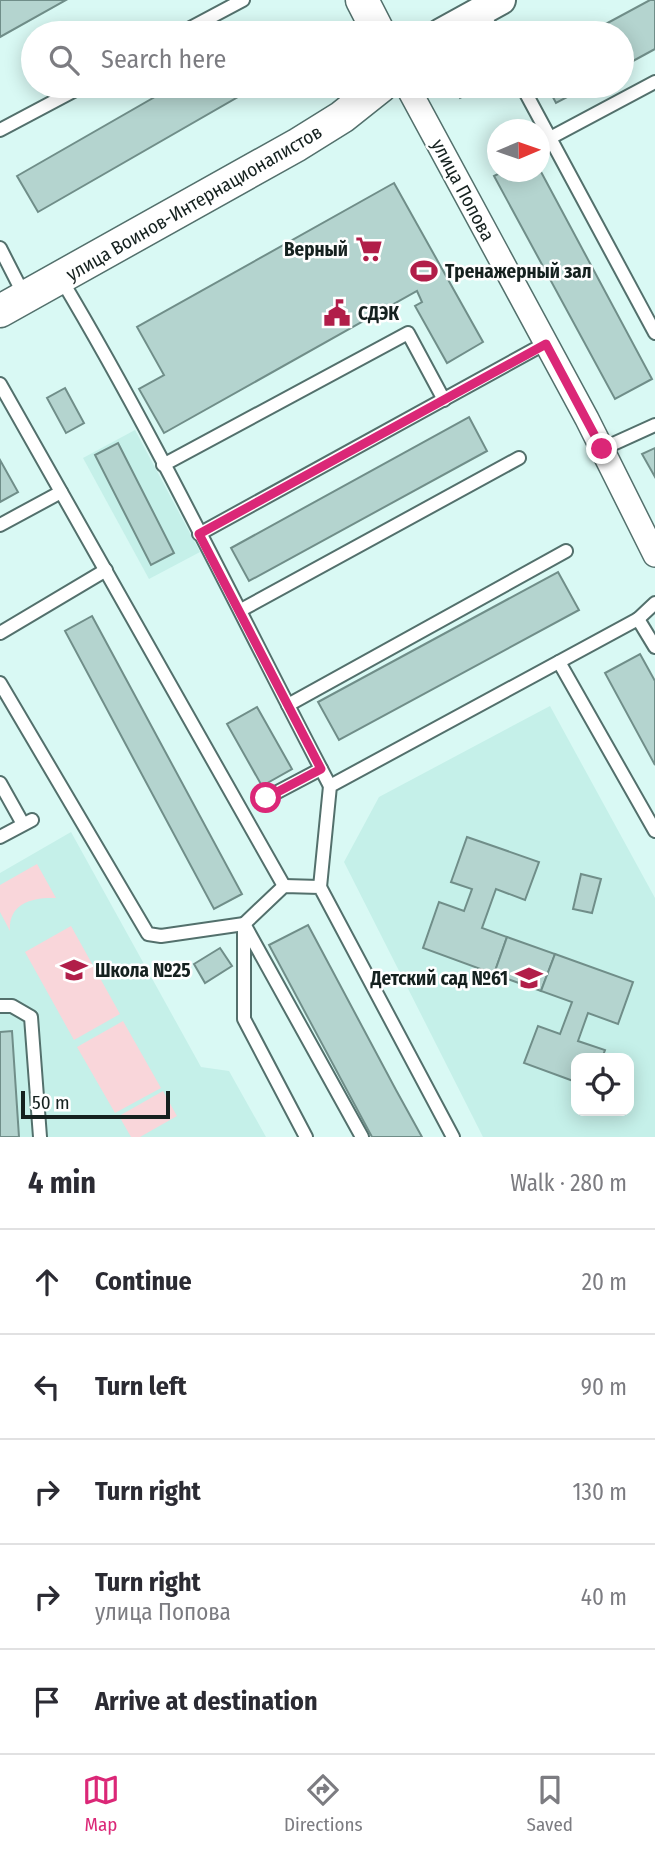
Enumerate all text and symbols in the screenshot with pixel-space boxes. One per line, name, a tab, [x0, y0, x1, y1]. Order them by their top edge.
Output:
search box	[21, 21, 634, 98]
icon: search	[45, 41, 83, 79]
text: Search here	[101, 44, 226, 75]
north arrow	[487, 119, 550, 182]
street label: улица Воинов-Интернационалистов	[62, 120, 326, 286]
street label: улица Попова	[426, 135, 500, 245]
supermarket icon: Верный	[354, 234, 384, 264]
place label: Верный	[284, 238, 348, 261]
sports icon: Тренажерный зал	[409, 256, 439, 286]
place label: Тренажерный зал	[445, 260, 592, 283]
public building icon: СДЭК	[322, 298, 352, 328]
place label: СДЭК	[358, 302, 399, 325]
route end	[586, 433, 617, 464]
route start	[250, 782, 281, 813]
school or university icon: Школа №25	[59, 955, 89, 985]
place label: Школа №25	[95, 959, 191, 982]
school or university icon: Детский сад №61	[514, 963, 544, 993]
place label: Детский сад №61	[369, 967, 508, 990]
map controls	[571, 1053, 634, 1116]
button: locate	[571, 1053, 634, 1116]
scale bar	[21, 1088, 170, 1120]
text: 50 m	[32, 1091, 70, 1114]
text: 4 min	[28, 1165, 96, 1201]
text: Walk · 280 m	[510, 1169, 627, 1197]
icon: ahead	[28, 1263, 66, 1301]
text: Continue	[95, 1266, 192, 1297]
text: 20 m	[582, 1268, 627, 1296]
icon: left	[28, 1368, 66, 1406]
text: Turn left	[95, 1371, 187, 1402]
text: 90 m	[581, 1373, 627, 1401]
icon: right	[28, 1473, 66, 1511]
text: Turn right	[95, 1476, 201, 1507]
text: 130 m	[573, 1478, 627, 1506]
text: Turn right	[95, 1567, 201, 1598]
icon: right	[28, 1578, 66, 1616]
text: 40 m	[581, 1583, 627, 1611]
text: улица Попова	[95, 1598, 231, 1626]
icon: arrive	[28, 1683, 66, 1721]
text: Arrive at destination	[95, 1686, 318, 1717]
tab: Map	[82, 1771, 120, 1836]
tab: Directions	[284, 1771, 363, 1836]
tab: Saved	[527, 1771, 573, 1836]

